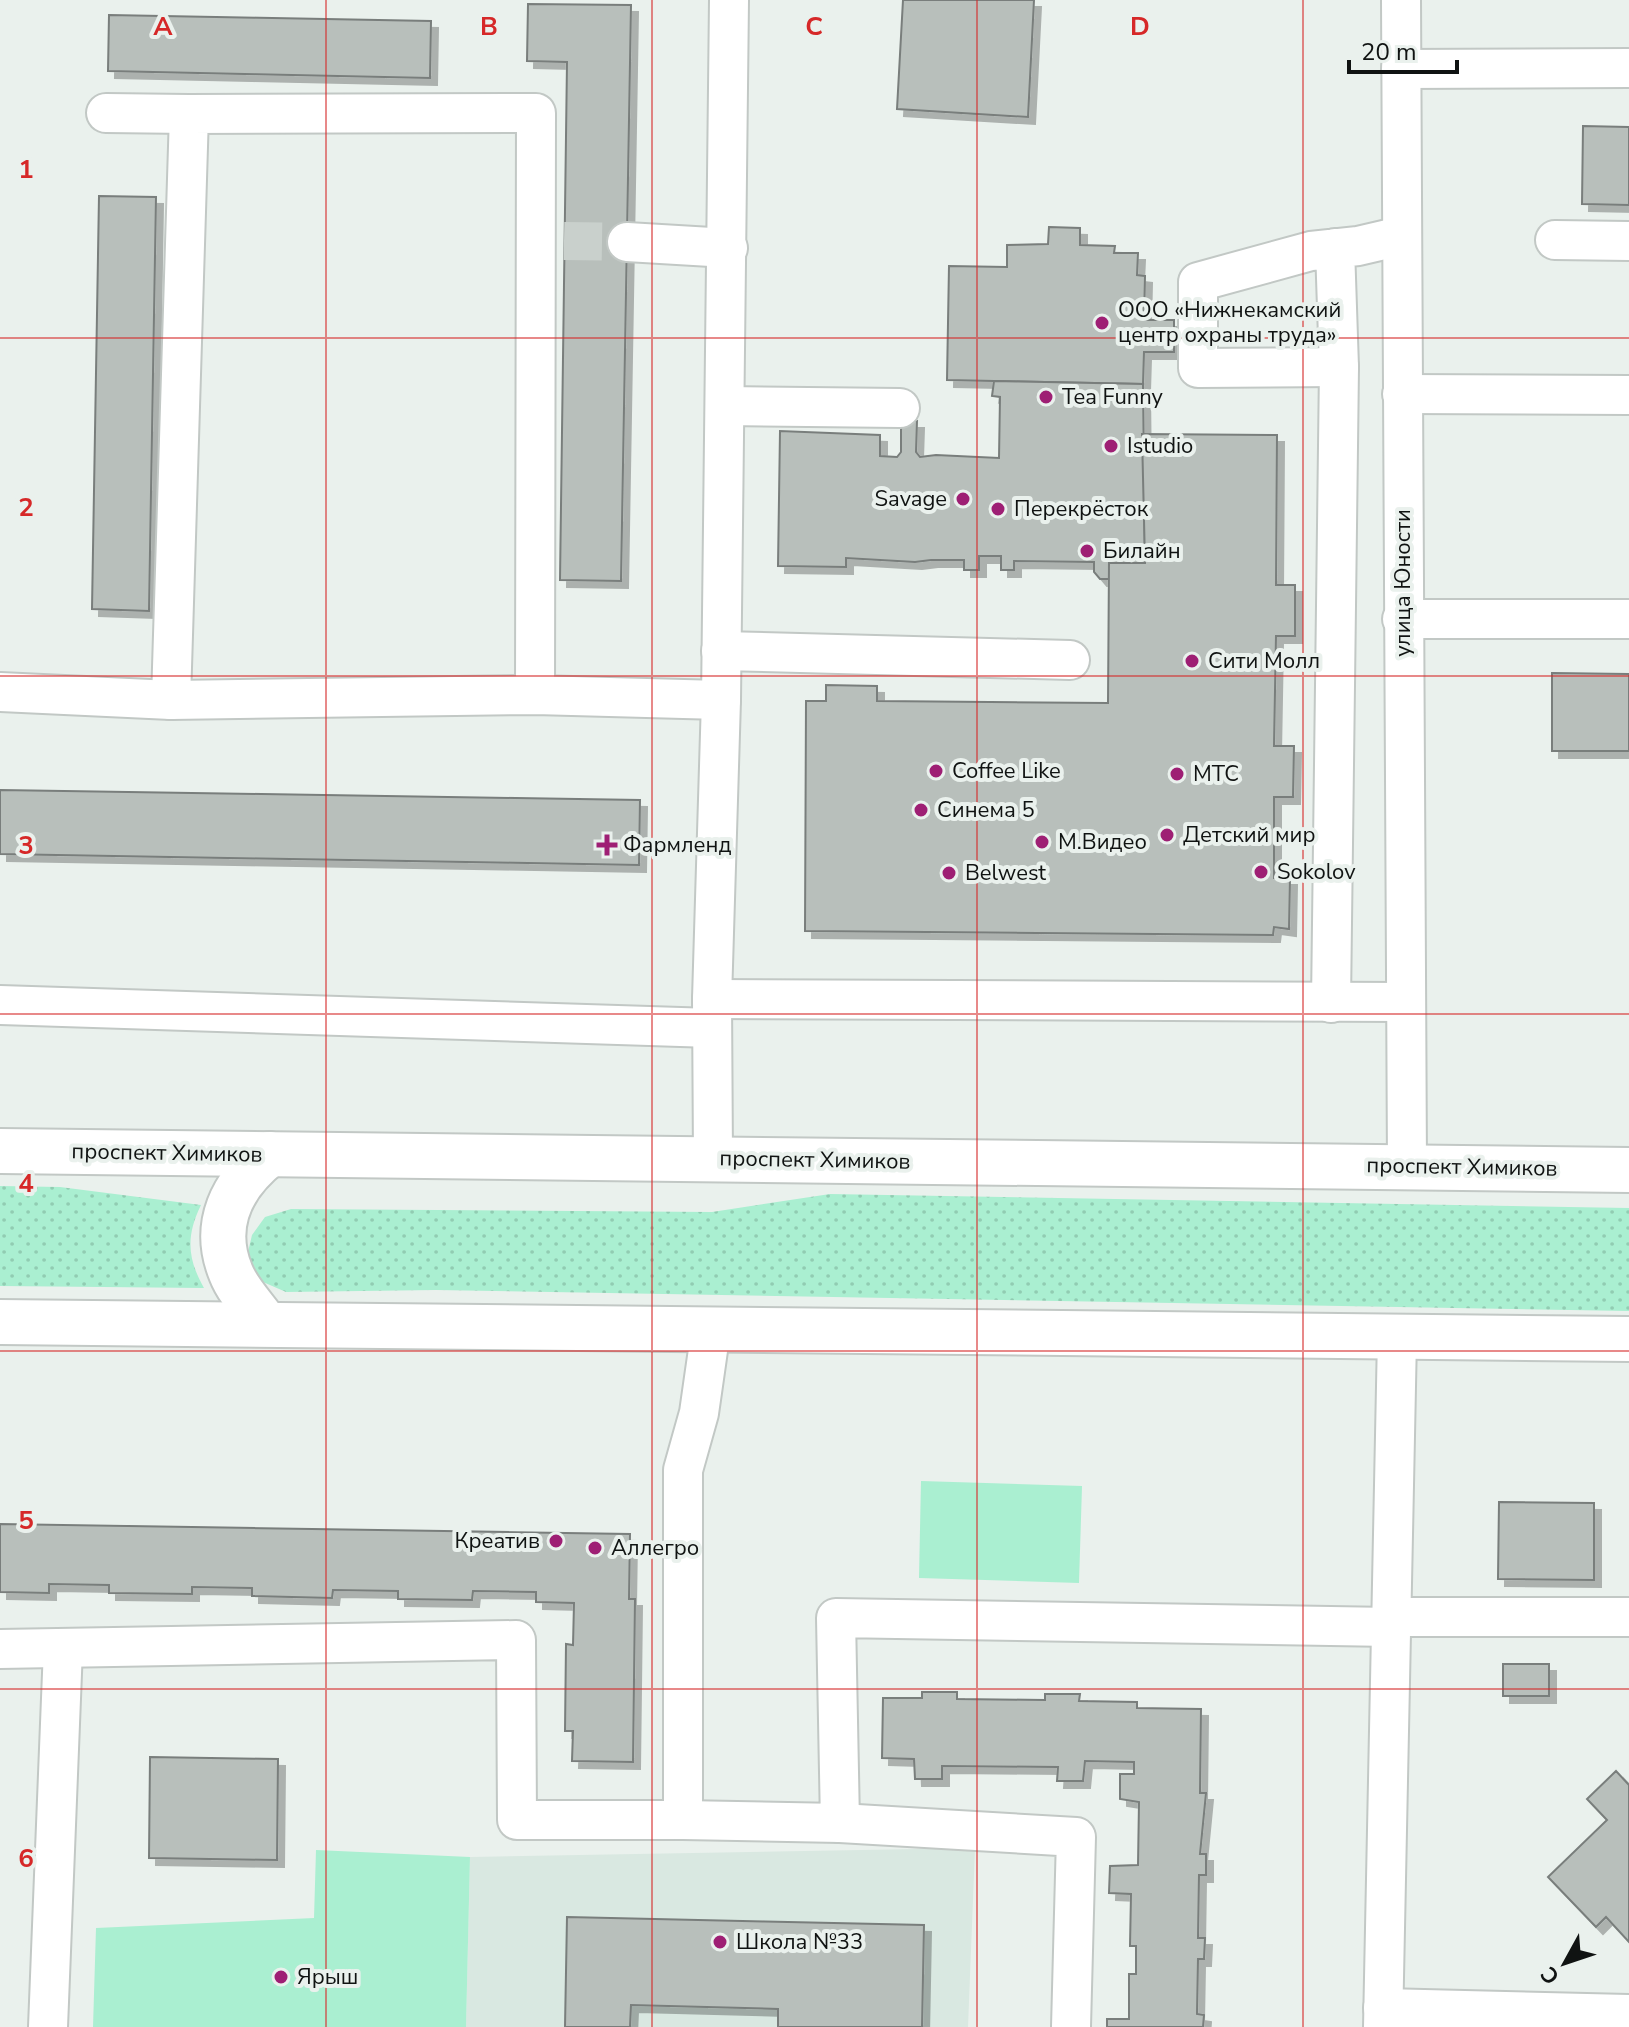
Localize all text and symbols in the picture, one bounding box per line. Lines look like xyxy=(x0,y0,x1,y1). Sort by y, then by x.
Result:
text: A xyxy=(153,9,173,44)
text: B xyxy=(480,9,498,44)
text: C xyxy=(805,9,823,44)
text: D xyxy=(1130,9,1150,44)
scale bar xyxy=(1349,24,1457,74)
text: 20 m xyxy=(1361,36,1417,68)
text: 1 xyxy=(18,152,34,187)
place label: ООО «Нижнекамский центр охраны труда» xyxy=(1118,295,1341,350)
marker: ООО «Нижнекамский центр охраны труда» xyxy=(1093,314,1111,332)
place label: Tea Funny xyxy=(1062,382,1164,412)
marker: Tea Funny xyxy=(1037,388,1055,406)
place label: Istudio xyxy=(1127,431,1193,461)
marker: Istudio xyxy=(1102,437,1120,455)
place label: Savage xyxy=(875,484,947,514)
text: 2 xyxy=(18,490,34,525)
marker: Savage xyxy=(954,490,972,508)
place label: Перекрёсток xyxy=(1014,494,1149,524)
marker: Перекрёсток xyxy=(989,500,1007,518)
street label: улица Юности xyxy=(1388,509,1418,657)
place label: Билайн xyxy=(1103,536,1181,566)
marker: Билайн xyxy=(1078,542,1096,560)
place label: Сити Молл xyxy=(1208,646,1320,676)
marker: Сити Молл xyxy=(1183,652,1201,670)
place label: Coffee Like xyxy=(952,756,1061,786)
place label: МТС xyxy=(1193,759,1239,789)
marker: Coffee Like xyxy=(927,762,945,780)
marker: МТС xyxy=(1168,765,1186,783)
place label: Синема 5 xyxy=(937,795,1035,825)
marker: Синема 5 xyxy=(912,801,930,819)
place label: Детский мир xyxy=(1183,820,1316,850)
marker: Детский мир xyxy=(1158,826,1176,844)
place label: М.Видео xyxy=(1058,827,1147,857)
text: 3 xyxy=(18,828,34,863)
place label: Фармленд xyxy=(623,830,731,860)
marker: М.Видео xyxy=(1033,833,1051,851)
marker: Фармленд xyxy=(598,836,616,854)
place label: Sokolov xyxy=(1277,857,1356,887)
place label: Belwest xyxy=(965,858,1046,888)
marker: Sokolov xyxy=(1252,863,1270,881)
marker: Belwest xyxy=(940,864,958,882)
street label: проспект Химиков xyxy=(71,1136,263,1170)
street label: проспект Химиков xyxy=(719,1143,911,1177)
street label: проспект Химиков xyxy=(1366,1150,1558,1184)
text: 4 xyxy=(18,1166,34,1201)
text: 5 xyxy=(18,1503,34,1538)
place label: Креатив xyxy=(454,1526,540,1556)
marker: Креатив xyxy=(547,1532,565,1550)
place label: Аллегро xyxy=(611,1533,699,1563)
marker: Аллегро xyxy=(586,1539,604,1557)
text: 6 xyxy=(18,1841,34,1876)
north arrow xyxy=(1525,1923,1605,2003)
place label: Школа №33 xyxy=(736,1927,863,1957)
marker: Школа №33 xyxy=(711,1933,729,1951)
text: С xyxy=(1534,1960,1567,1991)
place label: Ярыш xyxy=(297,1962,358,1992)
marker: Ярыш xyxy=(272,1968,290,1986)

